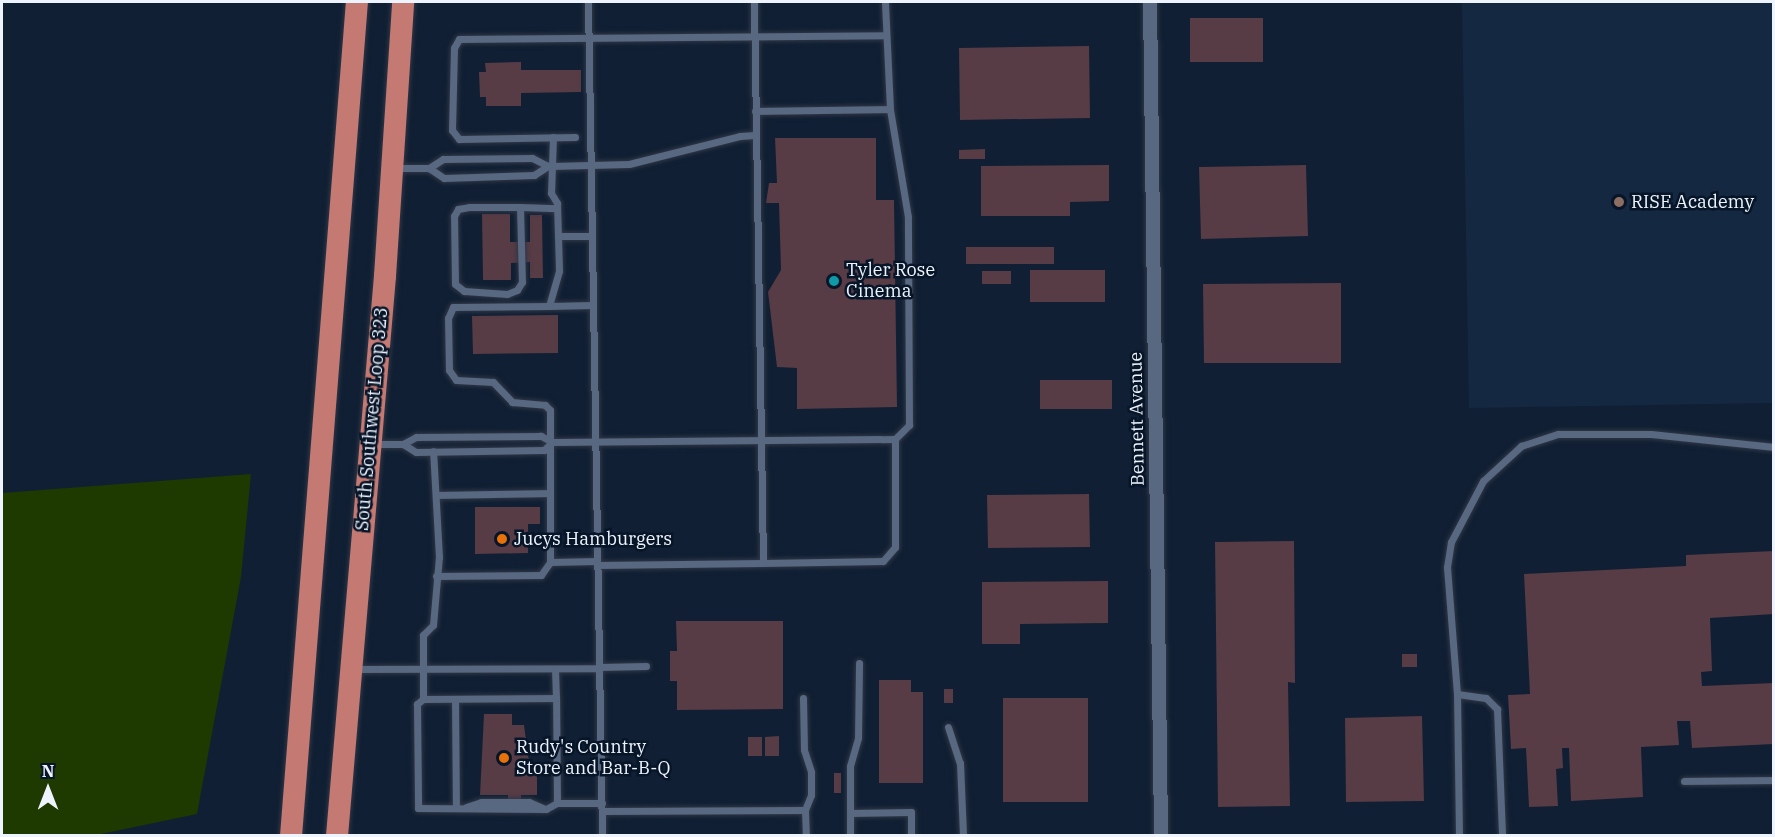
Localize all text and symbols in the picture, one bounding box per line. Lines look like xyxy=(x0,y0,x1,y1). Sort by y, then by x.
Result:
place label: RISE Academy xyxy=(1631,191,1754,213)
marker: RISE Academy xyxy=(1612,195,1626,209)
place label: Tyler Rose Cinema xyxy=(846,260,935,302)
marker: Tyler Rose Cinema xyxy=(827,274,841,288)
street label: South Southwest Loop 323 xyxy=(351,306,393,532)
street label: Bennett Avenue xyxy=(1125,352,1149,486)
place label: Jucys Hamburgers xyxy=(514,528,672,550)
marker: Jucys Hamburgers xyxy=(495,532,509,546)
place label: Rudy's Country Store and Bar-B-Q xyxy=(516,737,670,780)
marker: Rudy's Country Store and Bar-B-Q xyxy=(497,751,511,765)
north arrow xyxy=(18,759,78,819)
text: N xyxy=(42,761,54,781)

